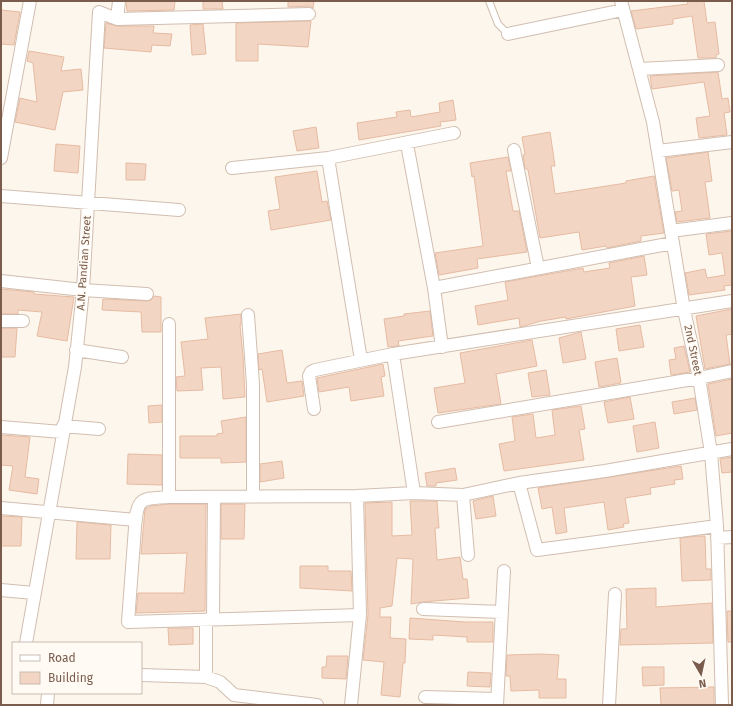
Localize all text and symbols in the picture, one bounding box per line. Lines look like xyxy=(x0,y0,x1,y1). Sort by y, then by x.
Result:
street label: A.N. Pandian Street xyxy=(74,215,94,311)
street label: 2nd Street xyxy=(681,324,705,376)
legend xyxy=(12,642,142,694)
text: Road xyxy=(48,651,76,665)
north arrow xyxy=(681,654,721,694)
text: Building xyxy=(48,671,94,685)
text: N xyxy=(698,676,707,690)

